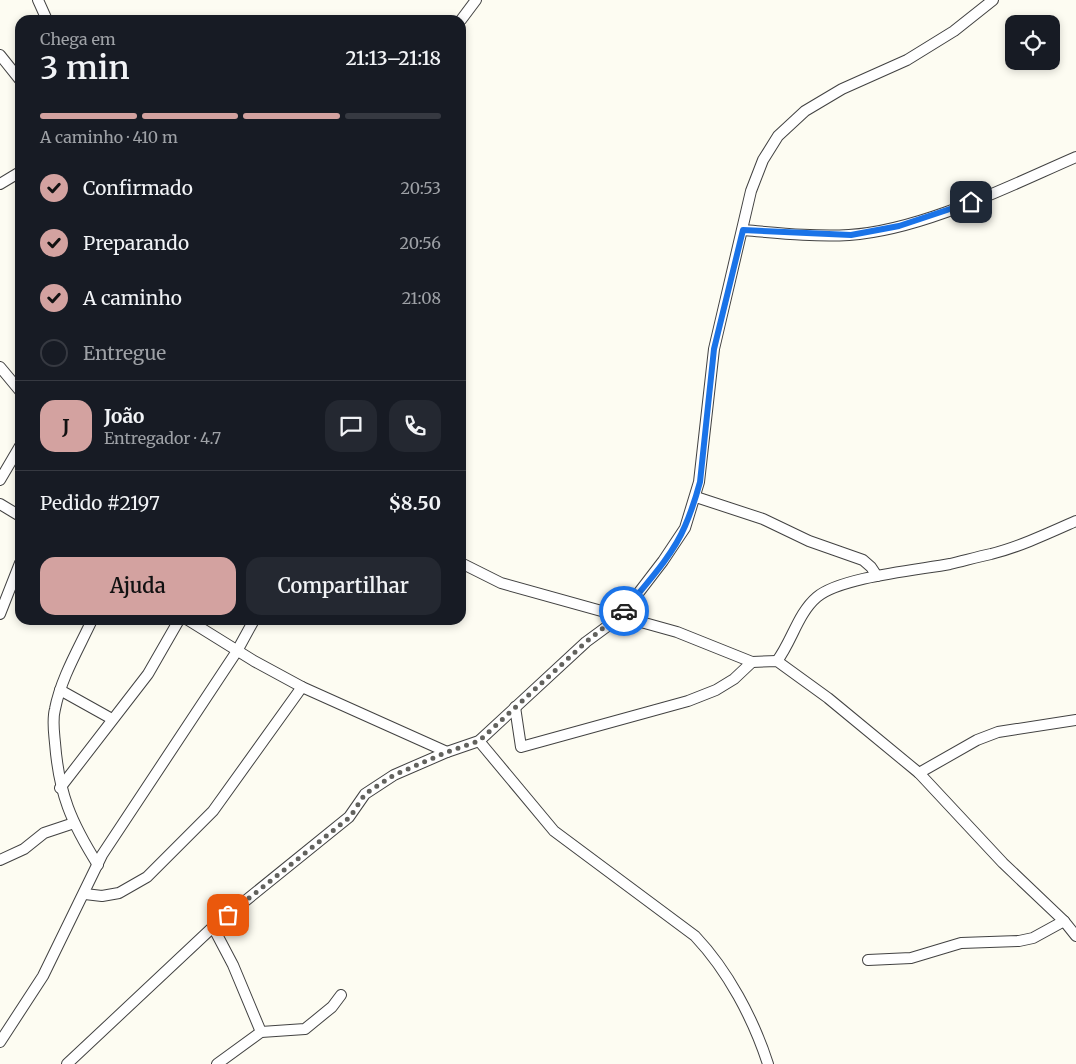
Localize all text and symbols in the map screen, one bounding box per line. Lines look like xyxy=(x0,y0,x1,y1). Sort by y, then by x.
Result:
map controls xyxy=(1005,15,1060,70)
button: locate xyxy=(1005,15,1060,70)
text: Chega em xyxy=(40,29,116,49)
text: 21:13–21:18 xyxy=(345,46,441,70)
text: 3 min xyxy=(40,48,130,88)
text: A caminho · 410 m xyxy=(40,127,178,147)
icon: check xyxy=(40,174,68,202)
text: Confirmado xyxy=(83,176,193,200)
text: 20:53 xyxy=(401,178,441,198)
pin xyxy=(950,181,992,223)
icon: home xyxy=(957,188,985,216)
icon: check xyxy=(40,229,68,257)
text: Preparando xyxy=(83,231,189,255)
text: 20:56 xyxy=(400,233,441,253)
icon: check xyxy=(40,284,68,312)
text: A caminho xyxy=(83,286,182,310)
text: 21:08 xyxy=(402,288,441,308)
text: Entregue xyxy=(83,341,166,365)
button: chat xyxy=(325,400,377,452)
button: phone xyxy=(389,400,441,452)
text: João xyxy=(104,404,144,428)
text: J xyxy=(62,414,70,438)
text: Entregador · 4.7 xyxy=(104,428,221,448)
text: Pedido #2197 xyxy=(40,491,160,515)
text: $8.50 xyxy=(388,491,441,515)
button: Ajuda xyxy=(40,557,236,615)
button: Compartilhar xyxy=(246,557,441,615)
courier xyxy=(599,586,649,636)
icon: car xyxy=(610,597,638,625)
pin xyxy=(207,894,249,936)
icon: bag xyxy=(214,901,242,929)

